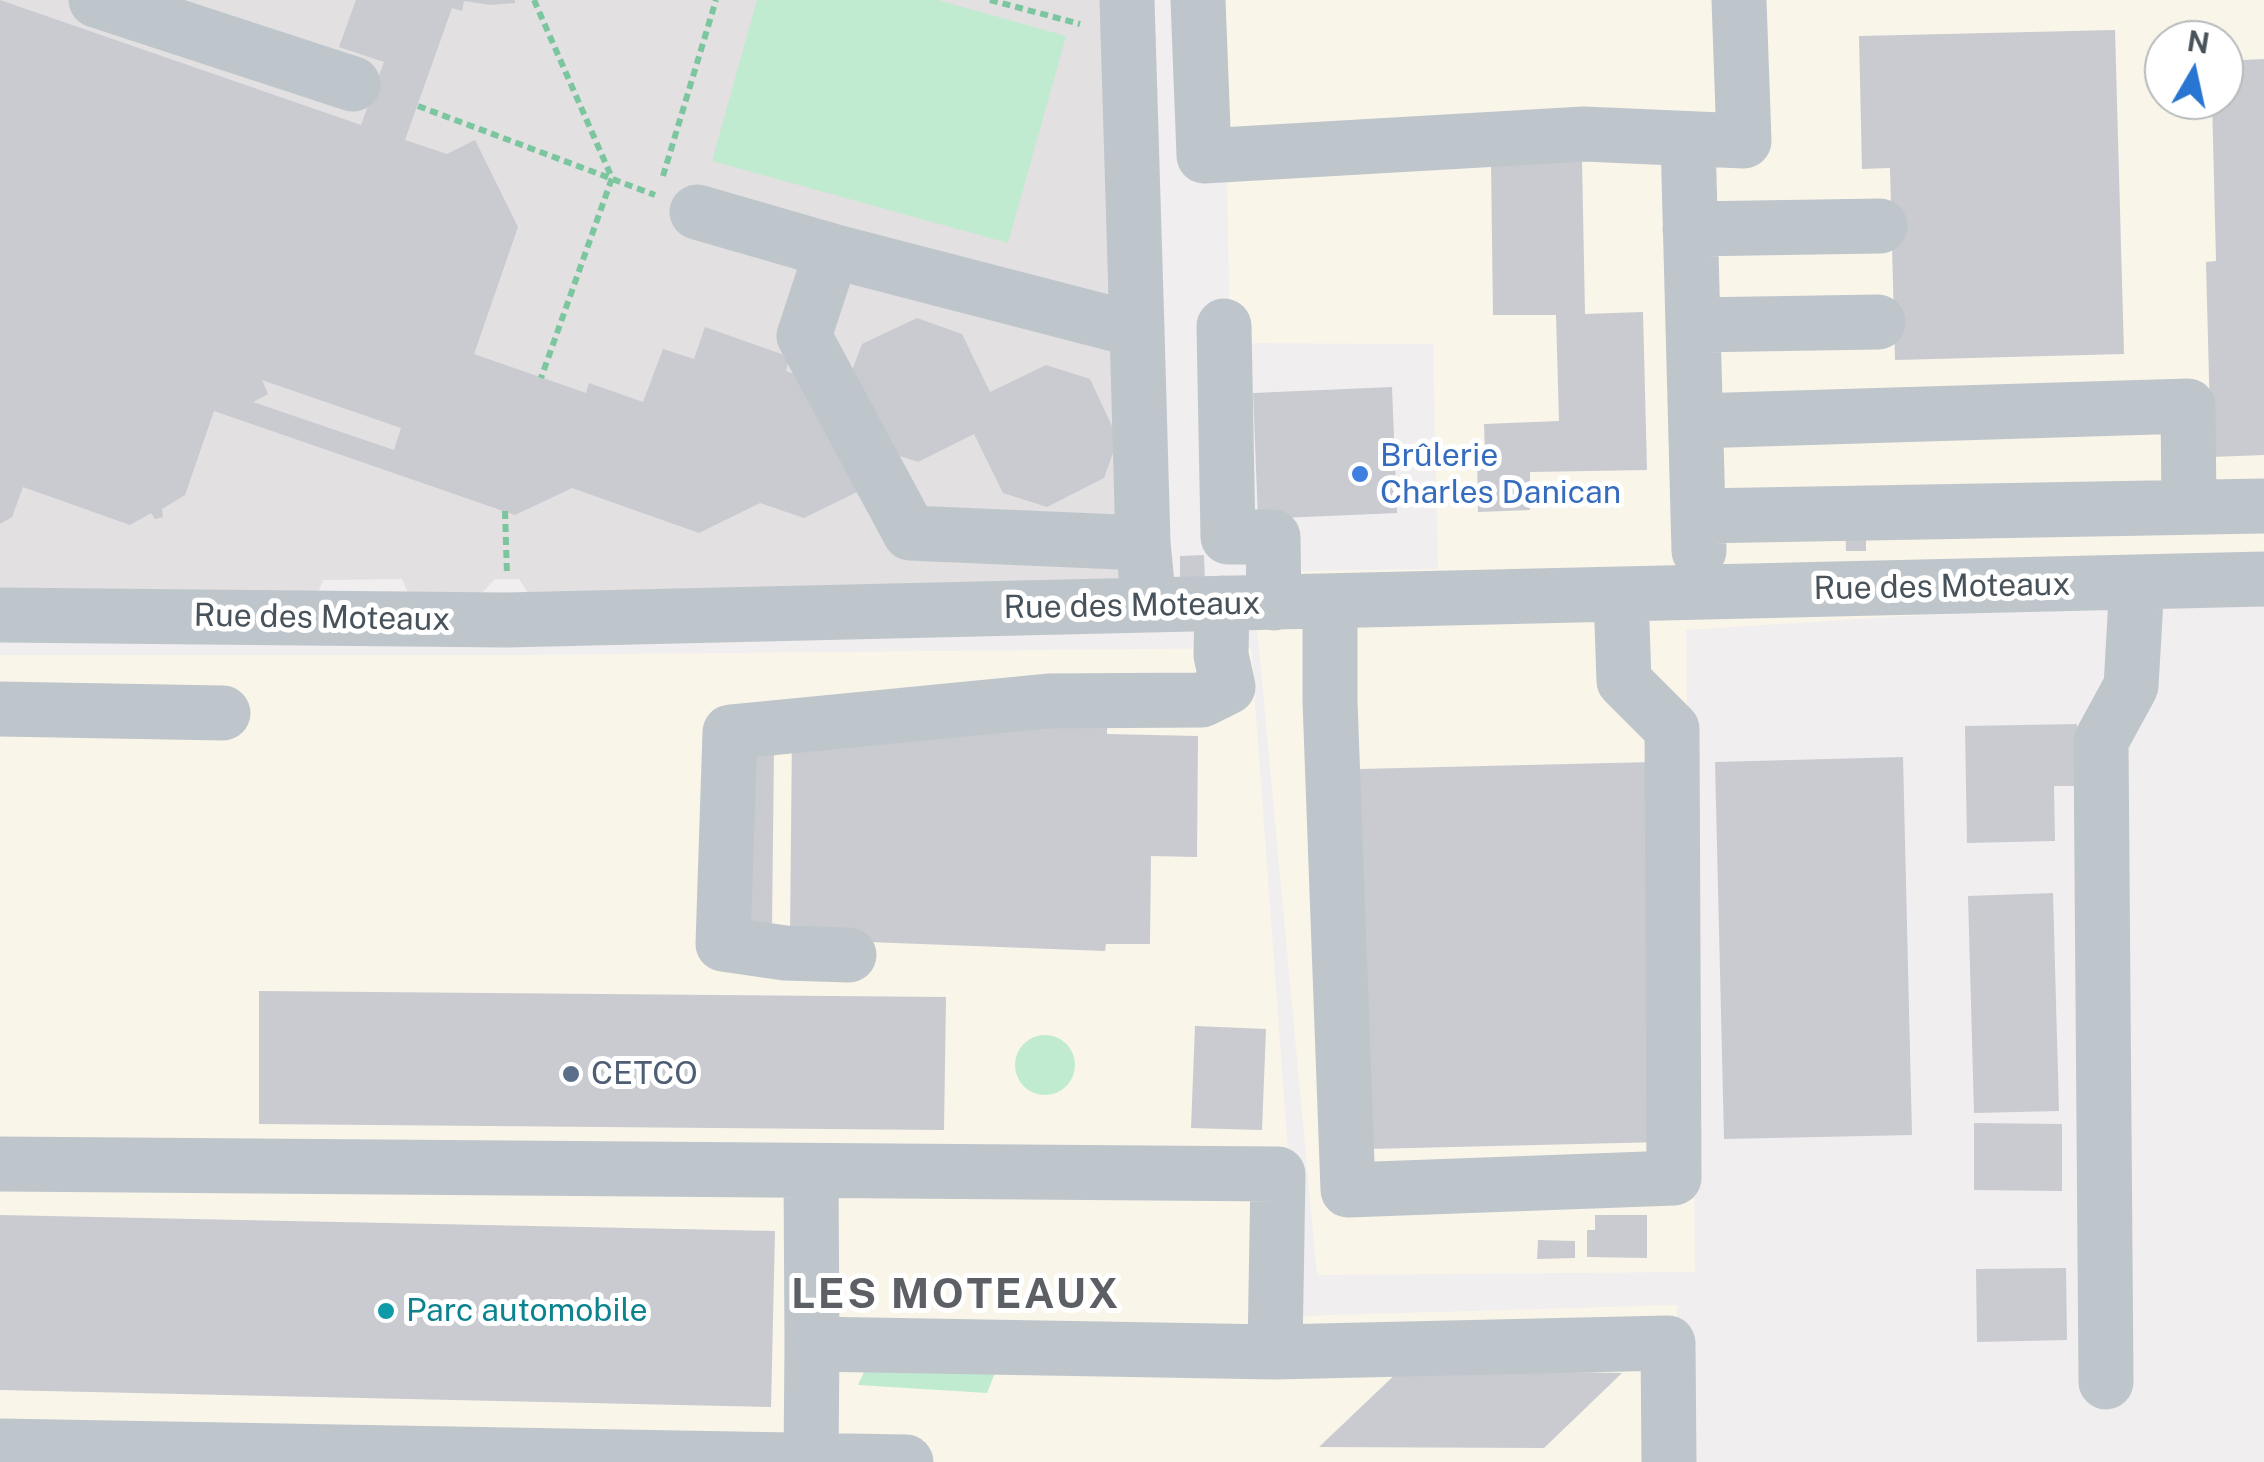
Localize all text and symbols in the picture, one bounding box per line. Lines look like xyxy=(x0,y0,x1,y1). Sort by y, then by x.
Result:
north arrow xyxy=(2144,20,2244,120)
text: N xyxy=(2185,24,2212,60)
place label: Brûlerie Charles Danican xyxy=(1380,437,1621,512)
marker: Brûlerie Charles Danican xyxy=(1349,463,1371,485)
street label: Rue des Moteaux xyxy=(1813,566,2071,608)
street label: Rue des Moteaux xyxy=(1003,585,1261,627)
street label: Rue des Moteaux xyxy=(193,597,451,639)
place label: CETCO xyxy=(591,1055,698,1093)
marker: CETCO xyxy=(560,1063,582,1085)
district label: LES MOTEAUX xyxy=(791,1270,1121,1320)
place label: Parc automobile xyxy=(406,1292,648,1330)
marker: Parc automobile xyxy=(375,1300,397,1322)

